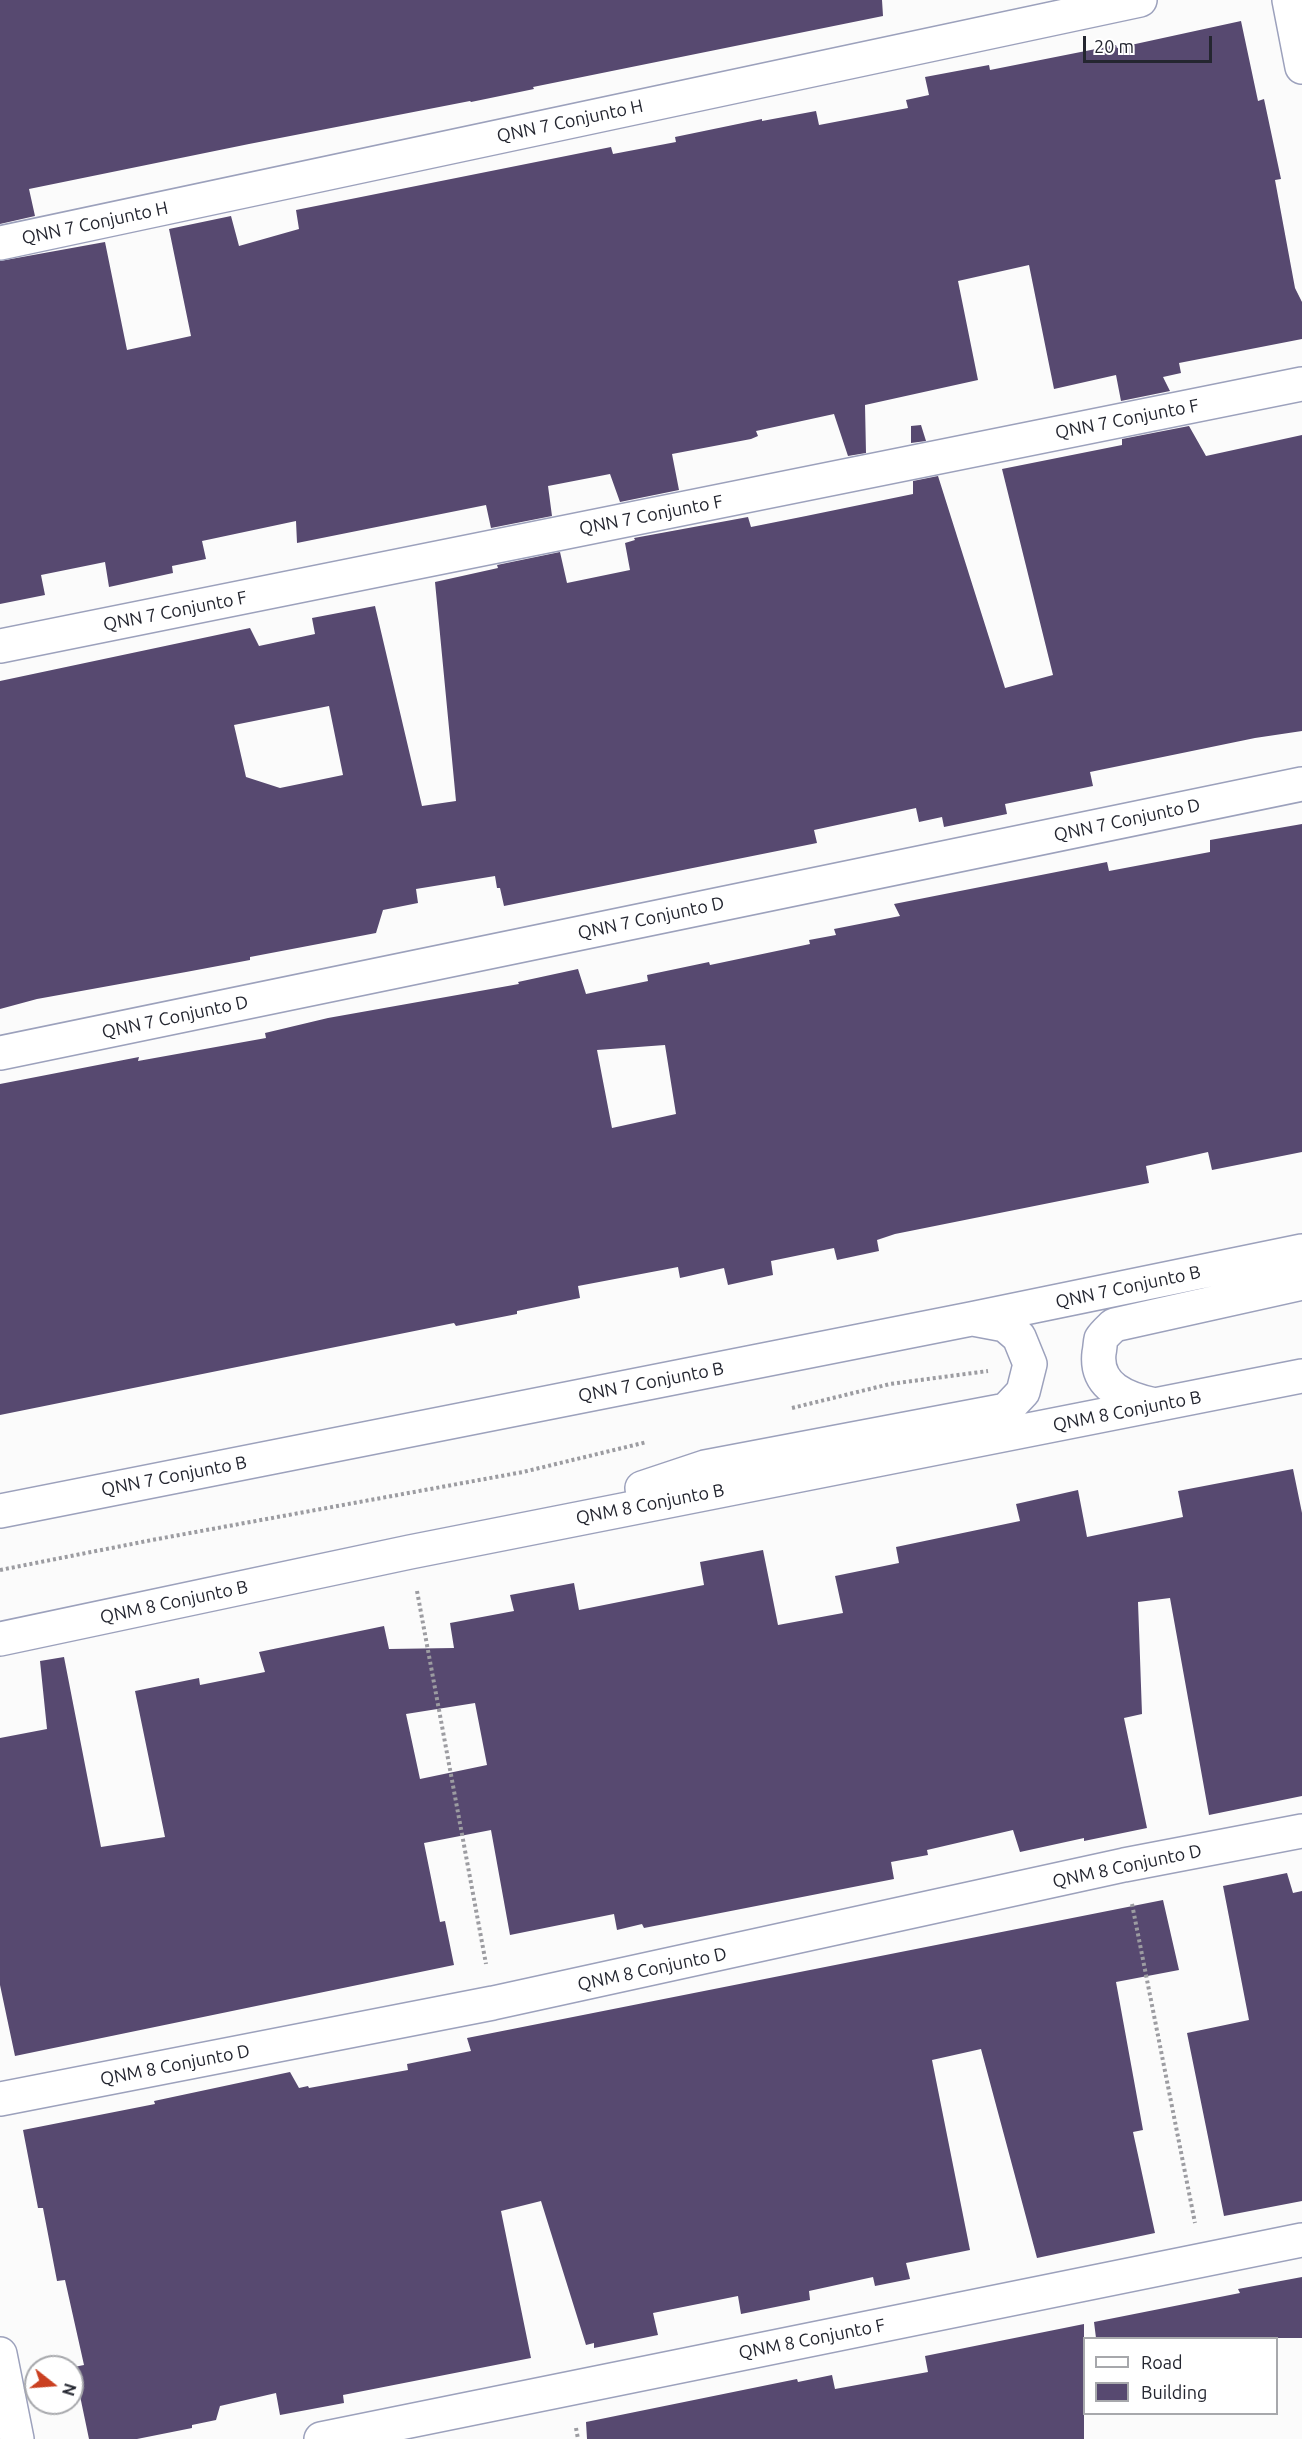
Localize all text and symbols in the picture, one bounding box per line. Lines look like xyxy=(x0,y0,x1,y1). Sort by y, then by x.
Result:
scale bar xyxy=(1086,24,1215,62)
text: 20 m xyxy=(1094,36,1134,56)
street label: QNN 7 Conjunto H xyxy=(495,95,645,147)
street label: QNN 7 Conjunto H xyxy=(20,197,170,249)
street label: QNN 7 Conjunto F xyxy=(1053,394,1201,444)
street label: QNN 7 Conjunto F xyxy=(577,490,725,540)
street label: QNN 7 Conjunto F xyxy=(101,586,249,636)
street label: QNN 7 Conjunto D xyxy=(1052,794,1202,846)
street label: QNN 7 Conjunto D xyxy=(576,892,726,944)
street label: QNN 7 Conjunto D xyxy=(100,991,250,1043)
street label: QNN 7 Conjunto B xyxy=(1053,1261,1203,1313)
street label: QNN 7 Conjunto B xyxy=(576,1357,726,1407)
street label: QNM 8 Conjunto B xyxy=(1051,1386,1203,1436)
street label: QNN 7 Conjunto B xyxy=(99,1451,249,1501)
street label: QNM 8 Conjunto B xyxy=(574,1479,726,1529)
street label: QNM 8 Conjunto B xyxy=(98,1576,250,1628)
street label: QNM 8 Conjunto D xyxy=(1050,1840,1204,1892)
street label: QNM 8 Conjunto D xyxy=(575,1943,729,1995)
street label: QNM 8 Conjunto D xyxy=(98,2040,252,2090)
street label: QNM 8 Conjunto F xyxy=(737,2314,887,2364)
legend xyxy=(1083,2337,1278,2415)
text: Road xyxy=(1141,2352,1183,2372)
north arrow xyxy=(24,2355,84,2415)
text: N xyxy=(59,2381,80,2398)
text: Building xyxy=(1141,2382,1207,2402)

